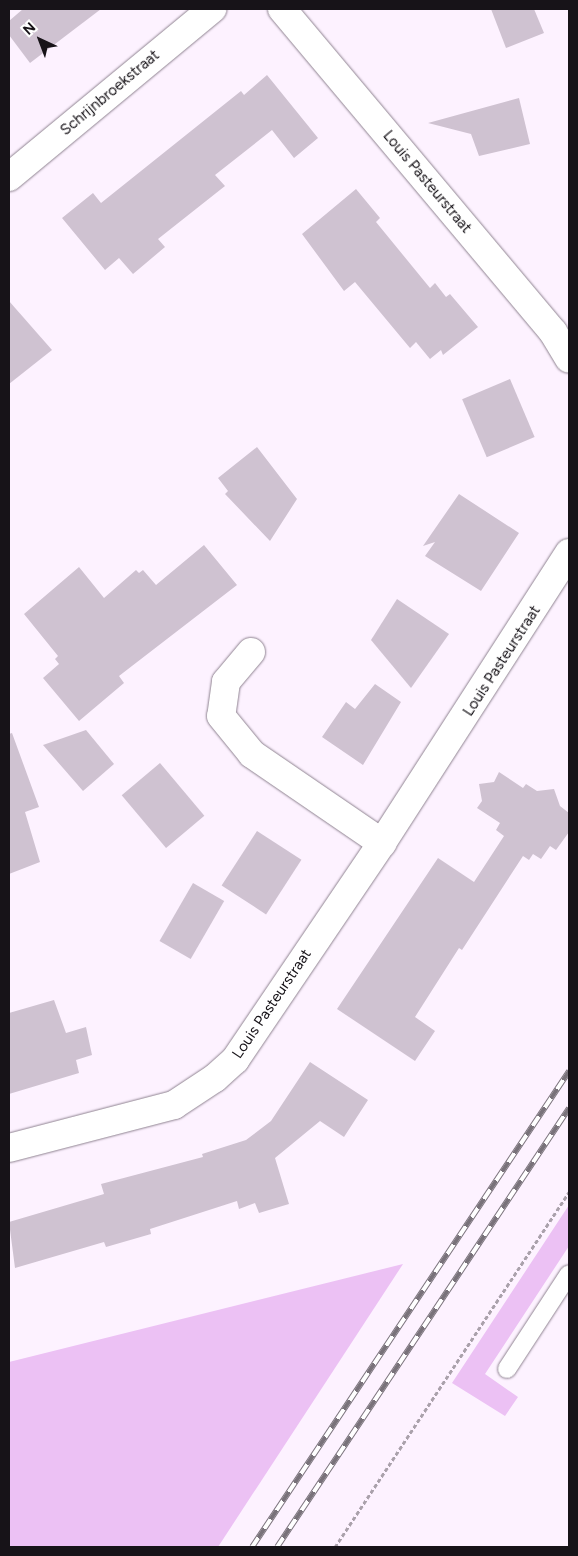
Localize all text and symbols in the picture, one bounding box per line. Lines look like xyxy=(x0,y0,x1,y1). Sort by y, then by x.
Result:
north arrow xyxy=(15,15,65,65)
text: N xyxy=(20,19,39,39)
street label: Schrijnbroekstraat xyxy=(57,46,163,140)
street label: Louis Pasteurstraat xyxy=(379,127,475,237)
street label: Louis Pasteurstraat xyxy=(460,602,544,720)
street label: Louis Pasteurstraat xyxy=(229,946,315,1062)

